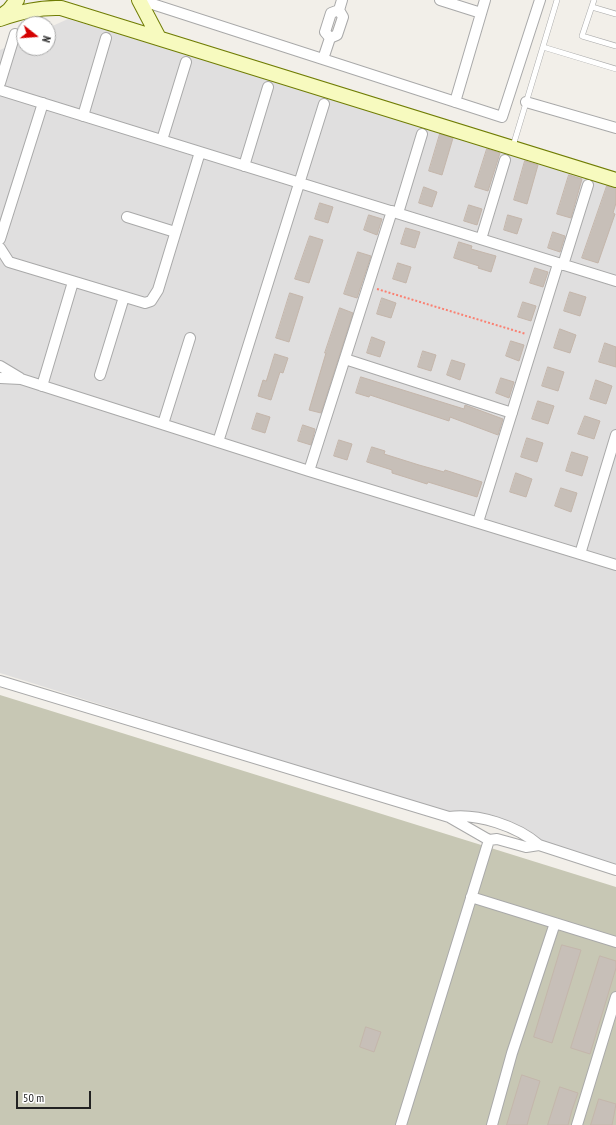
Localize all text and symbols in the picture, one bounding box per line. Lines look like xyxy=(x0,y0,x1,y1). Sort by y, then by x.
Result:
north arrow xyxy=(16,16,56,56)
text: N xyxy=(39,34,54,44)
scale bar xyxy=(18,1083,93,1109)
text: 50 m xyxy=(23,1090,44,1105)

